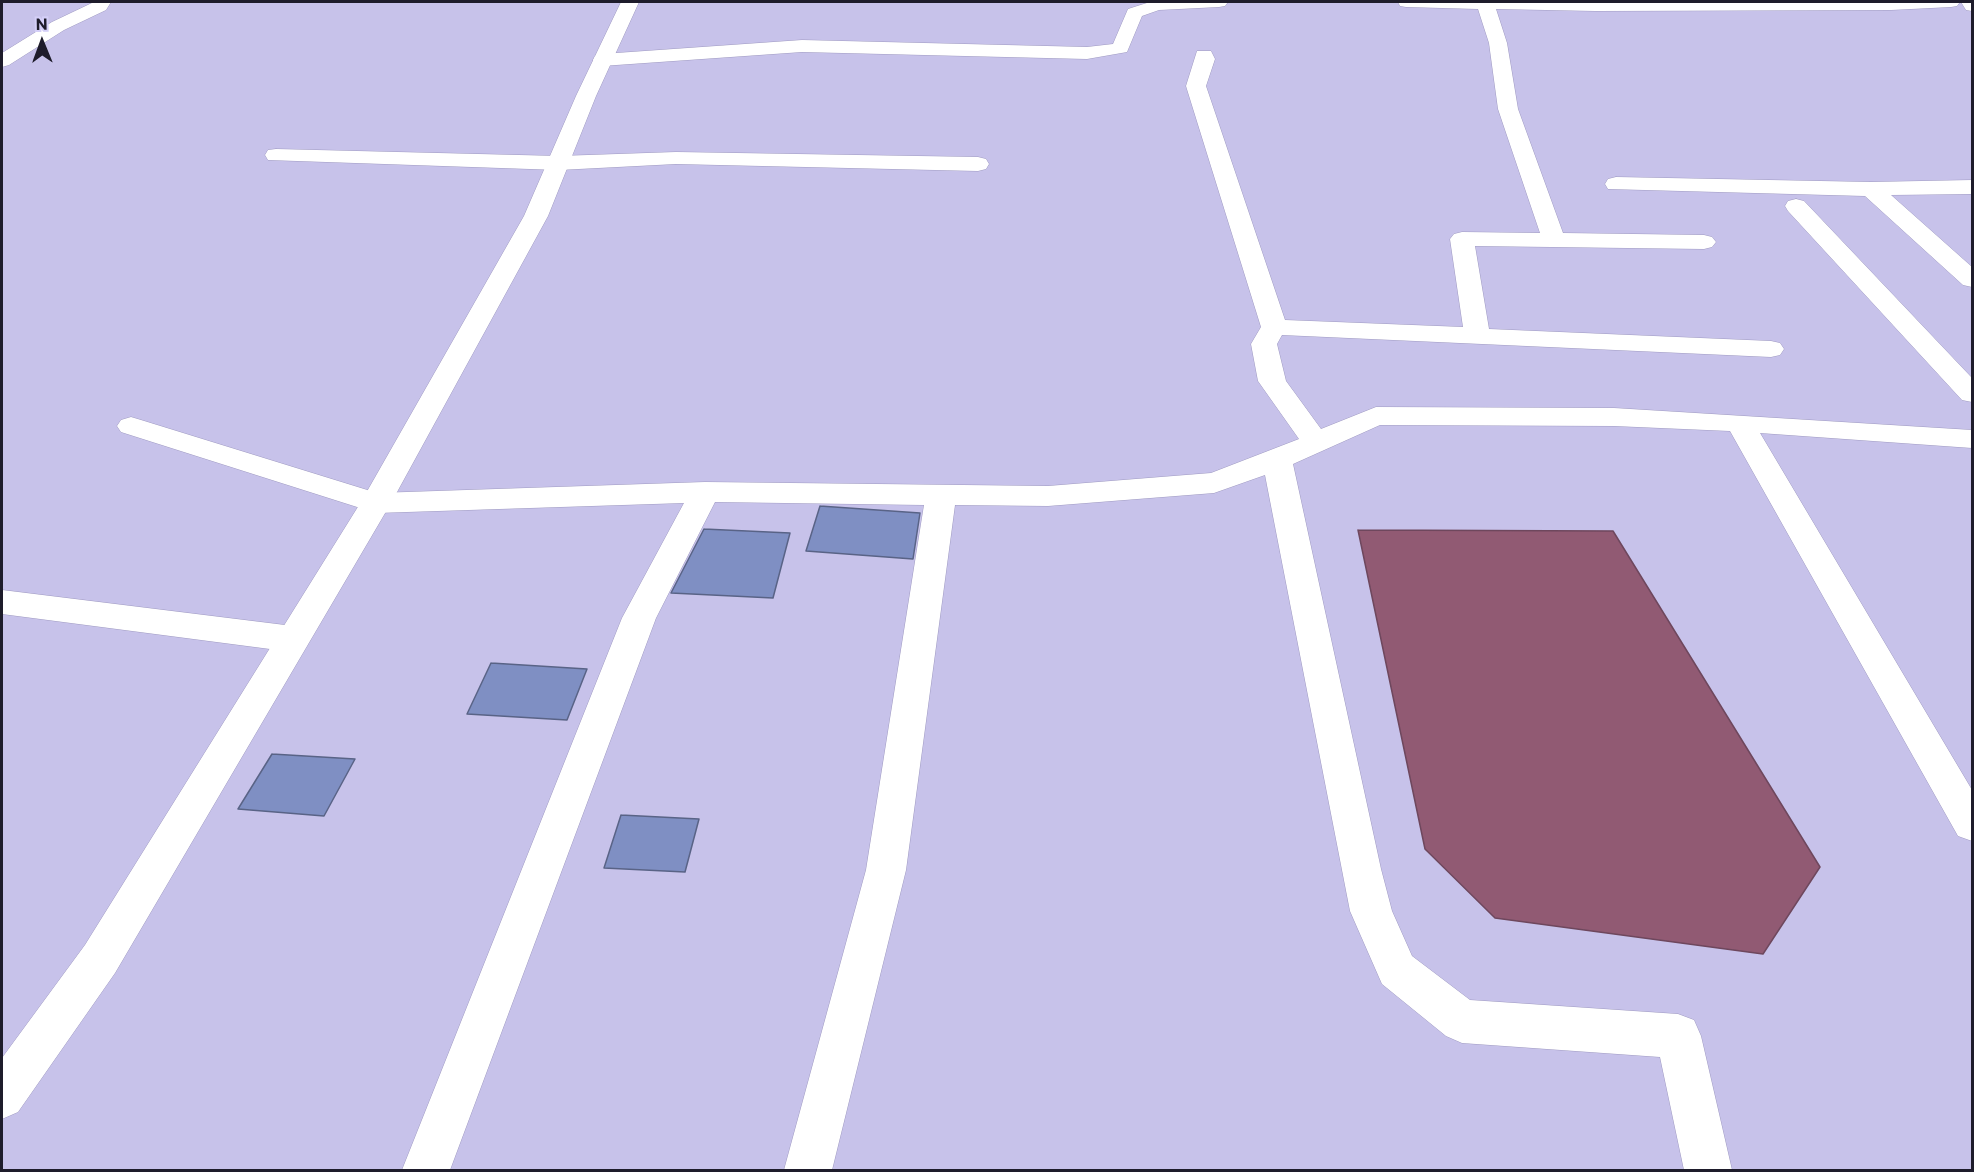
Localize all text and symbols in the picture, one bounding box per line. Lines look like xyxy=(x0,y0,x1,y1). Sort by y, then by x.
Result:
north arrow xyxy=(12,12,72,72)
text: N xyxy=(36,14,48,33)

